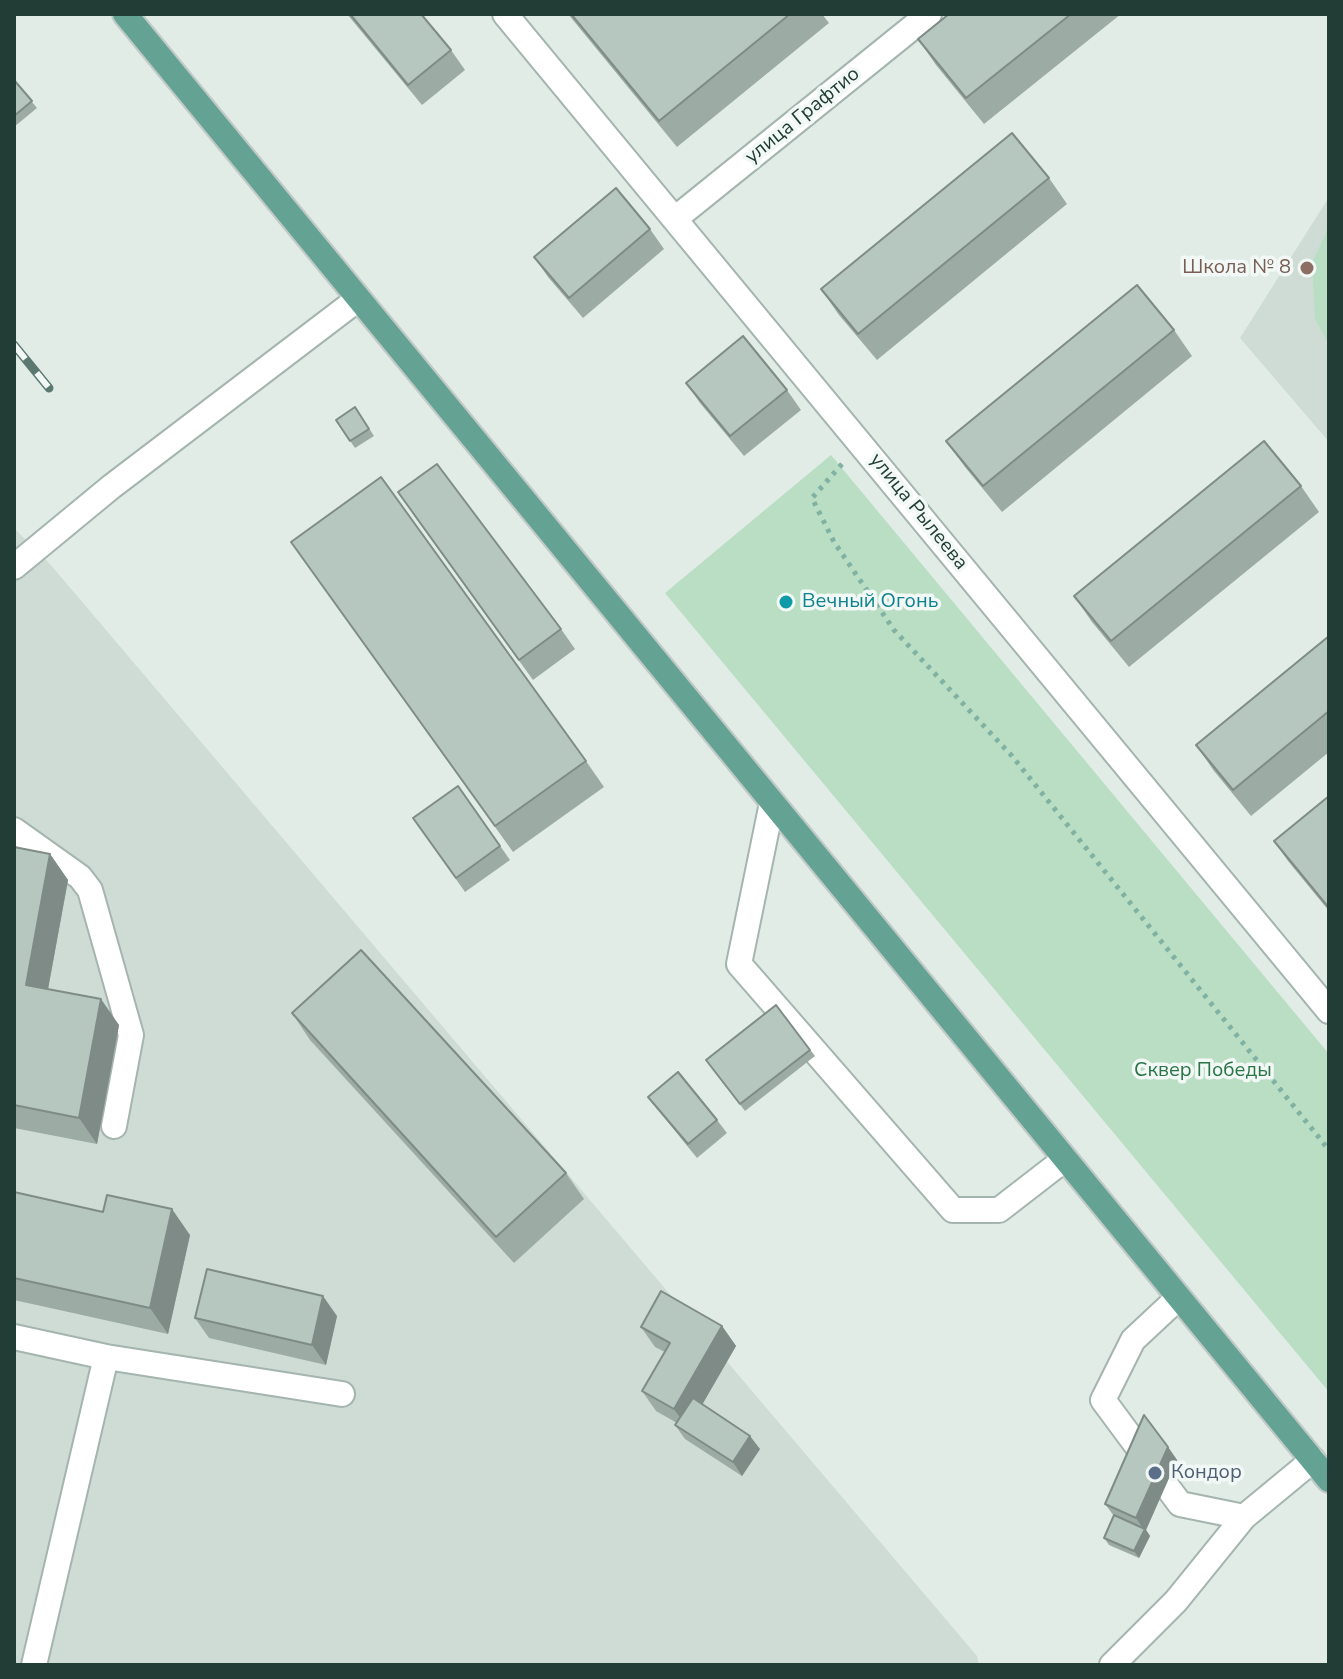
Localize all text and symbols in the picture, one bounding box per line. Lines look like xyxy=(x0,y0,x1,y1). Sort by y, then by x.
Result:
street label: улица Графтио xyxy=(741,62,865,170)
place label: Школа № 8 xyxy=(1182,256,1291,280)
marker: Школа № 8 xyxy=(1298,259,1316,277)
street label: улица Рылеева xyxy=(864,449,972,575)
place label: Вечный Огонь xyxy=(802,590,938,614)
marker: Вечный Огонь xyxy=(777,593,795,611)
park label: Сквер Победы xyxy=(1134,1059,1272,1083)
place label: Кондор xyxy=(1171,1461,1242,1485)
marker: Кондор xyxy=(1146,1464,1164,1482)

